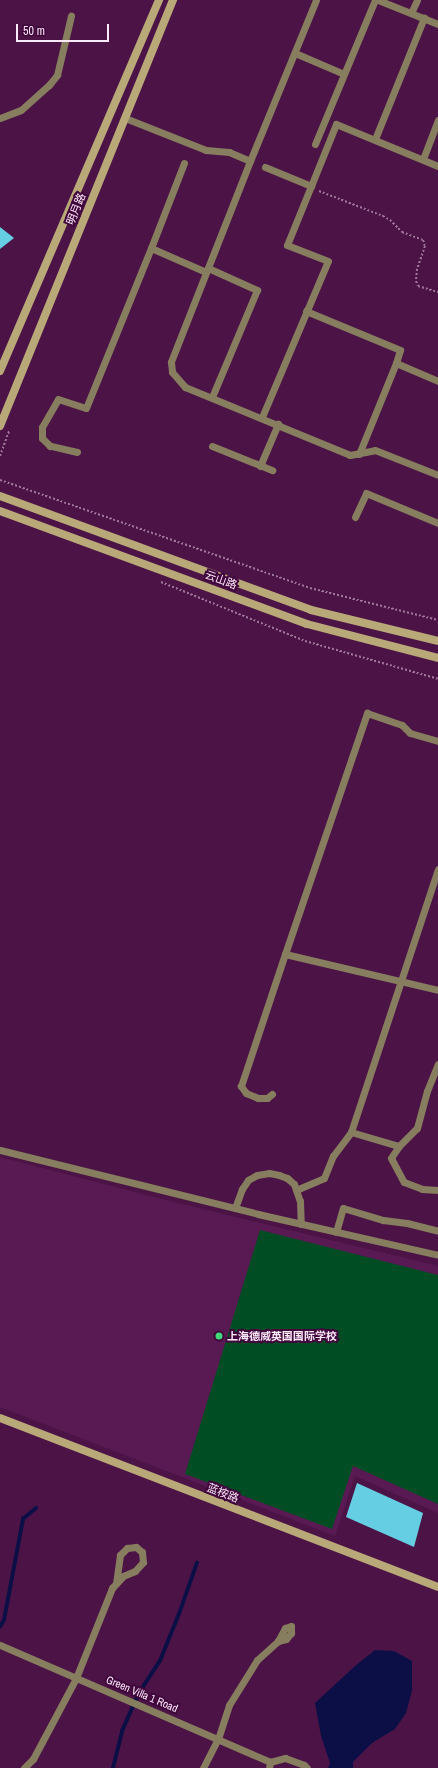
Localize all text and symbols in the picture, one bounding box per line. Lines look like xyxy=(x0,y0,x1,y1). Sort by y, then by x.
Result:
scale bar xyxy=(18,16,111,42)
text: 50 m xyxy=(23,23,45,39)
street label: 明月路 xyxy=(64,191,88,227)
street label: 云山路 xyxy=(203,568,239,592)
place label: 上海德威英国国际学校 xyxy=(227,1329,337,1343)
marker: 上海德威英国国际学校 xyxy=(214,1331,224,1341)
street label: 蓝桉路 xyxy=(205,1481,241,1505)
street label: Green Villa 1 Road xyxy=(104,1673,180,1715)

